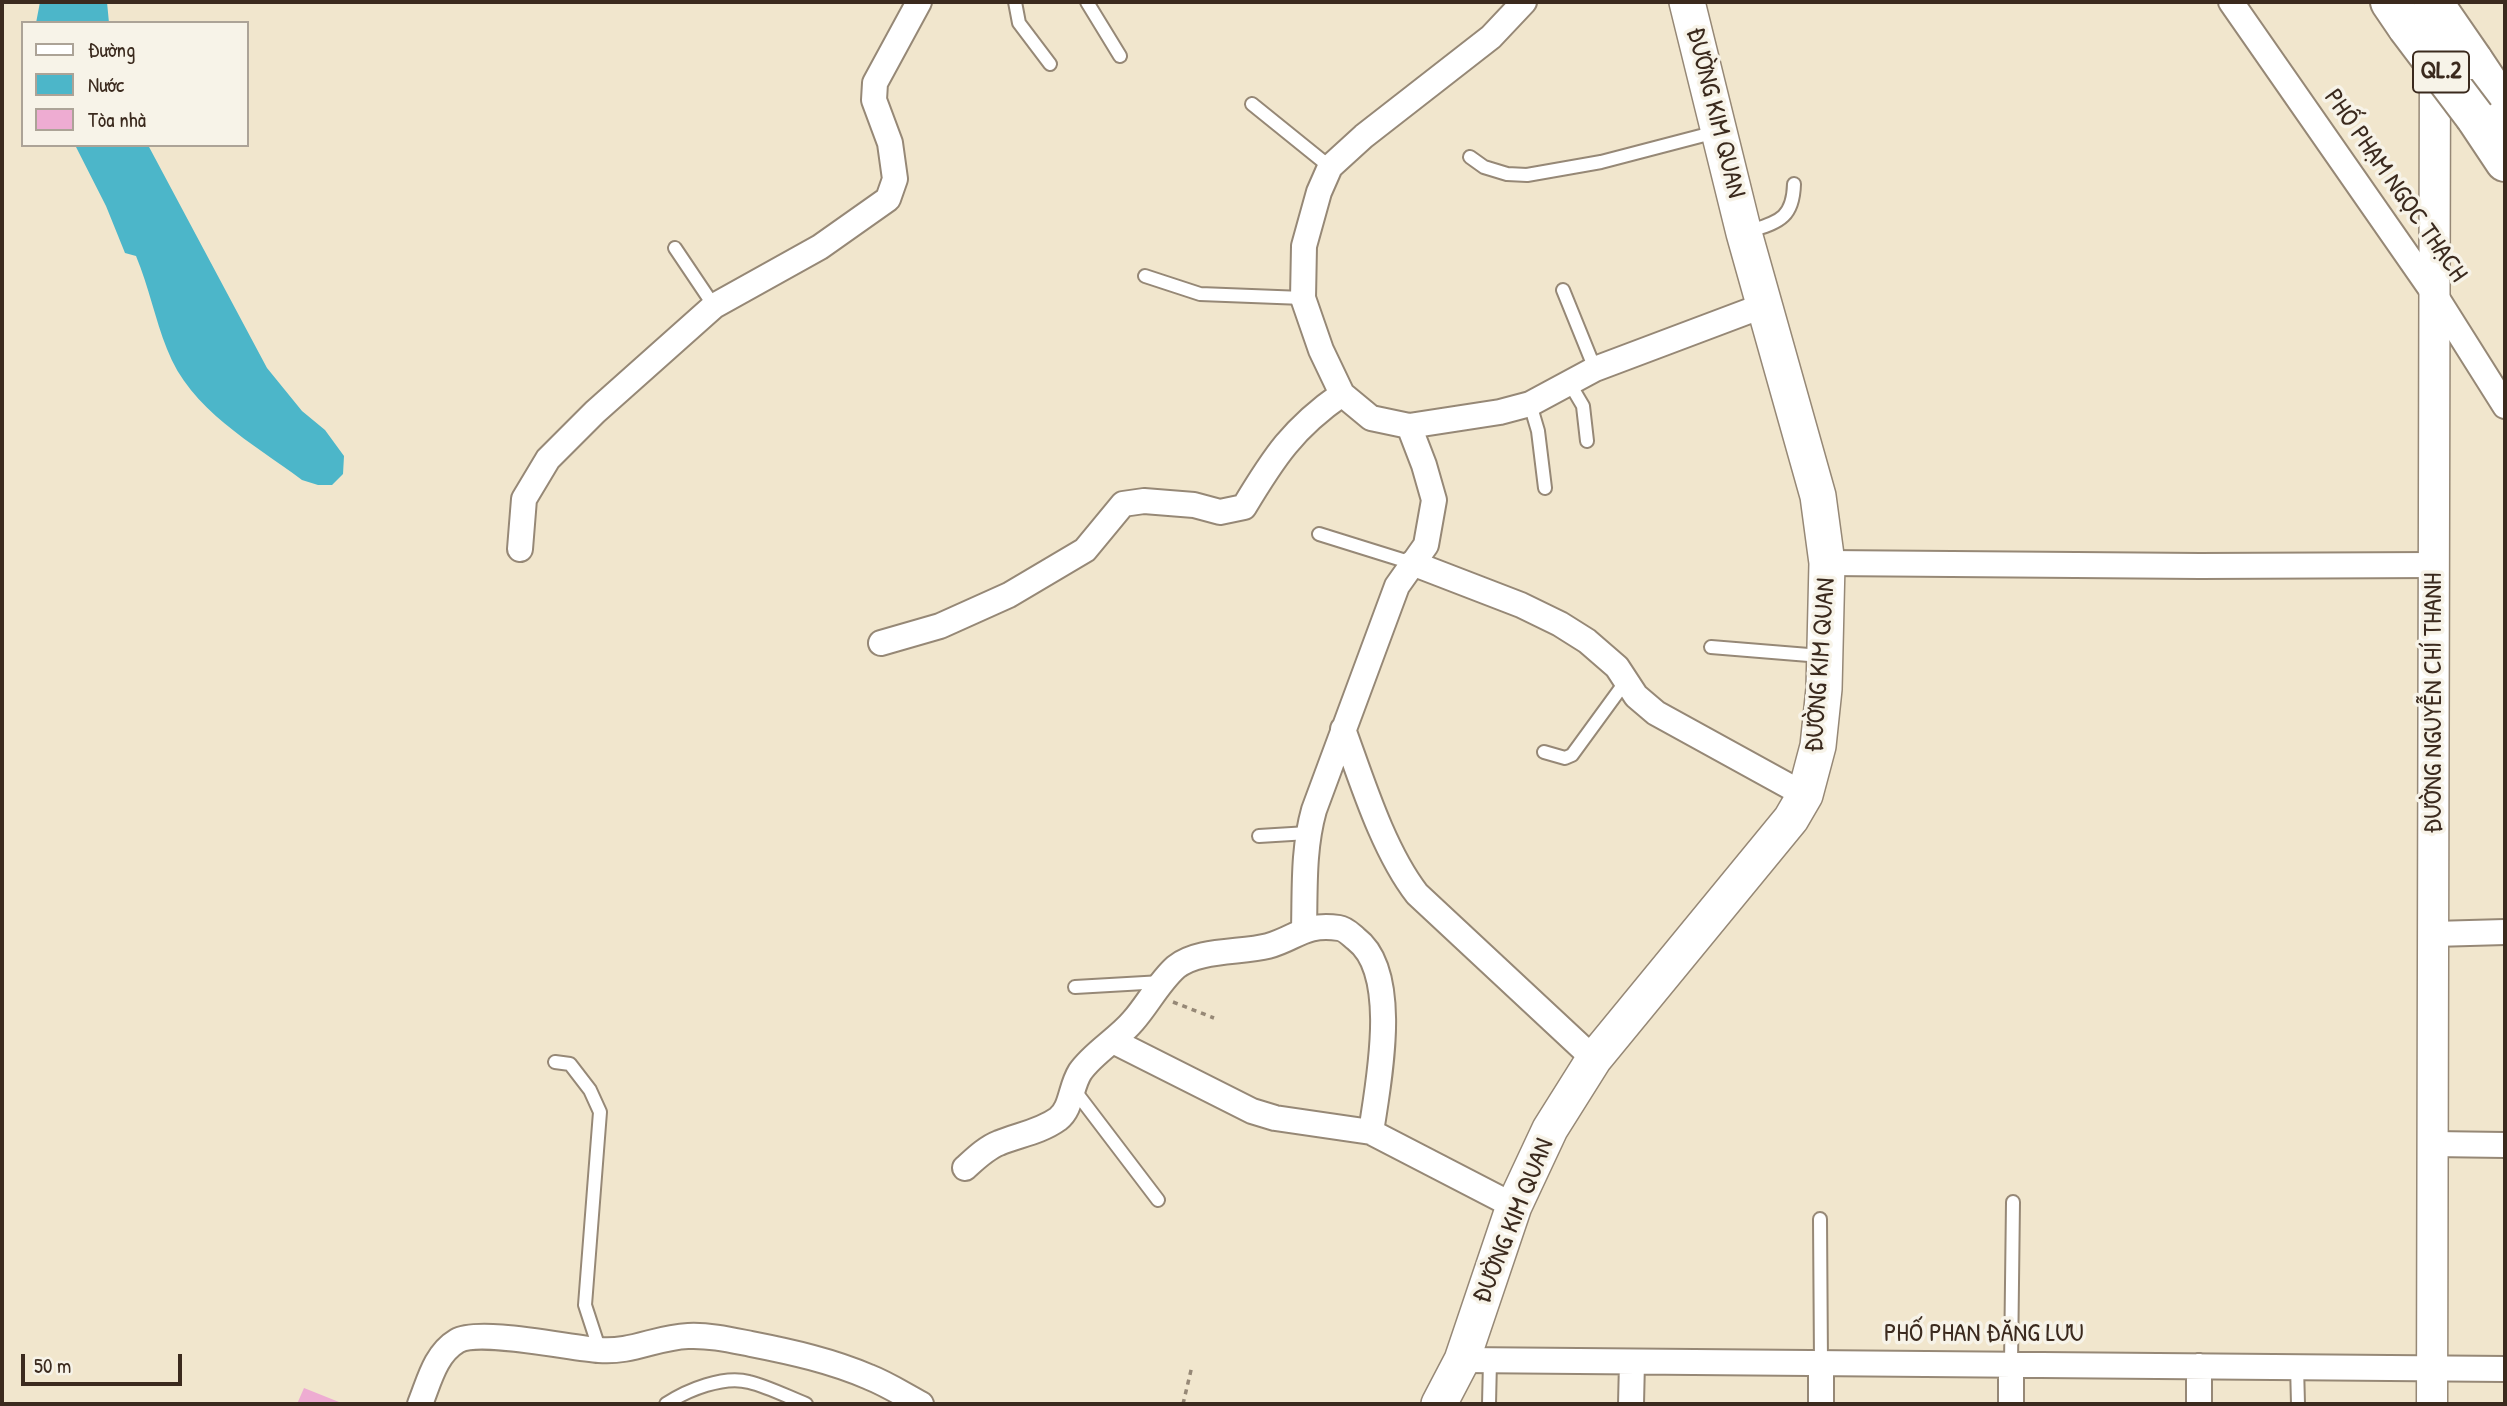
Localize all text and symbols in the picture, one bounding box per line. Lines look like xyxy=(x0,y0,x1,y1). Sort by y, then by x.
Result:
legend xyxy=(21,21,248,147)
street label: ĐƯỜNG KIM QUAN xyxy=(1679,25,1751,201)
text: Đường xyxy=(88,35,135,64)
road number: QL.2 xyxy=(2413,52,2469,92)
text: Nước xyxy=(88,70,124,99)
street label: PHỐ PHẠM NGỌC THẠCH xyxy=(2317,84,2473,288)
text: Tòa nhà xyxy=(88,105,146,134)
street label: ĐƯỜNG NGUYỄN CHÍ THANH xyxy=(2418,573,2450,833)
street label: ĐƯỜNG KIM QUAN xyxy=(1799,577,1843,753)
street label: ĐƯỜNG KIM QUAN xyxy=(1467,1134,1561,1308)
street label: PHỐ PHAN ĐĂNG LƯU xyxy=(1884,1318,2084,1350)
scale bar xyxy=(24,1340,186,1384)
text: 50 m xyxy=(34,1351,71,1380)

